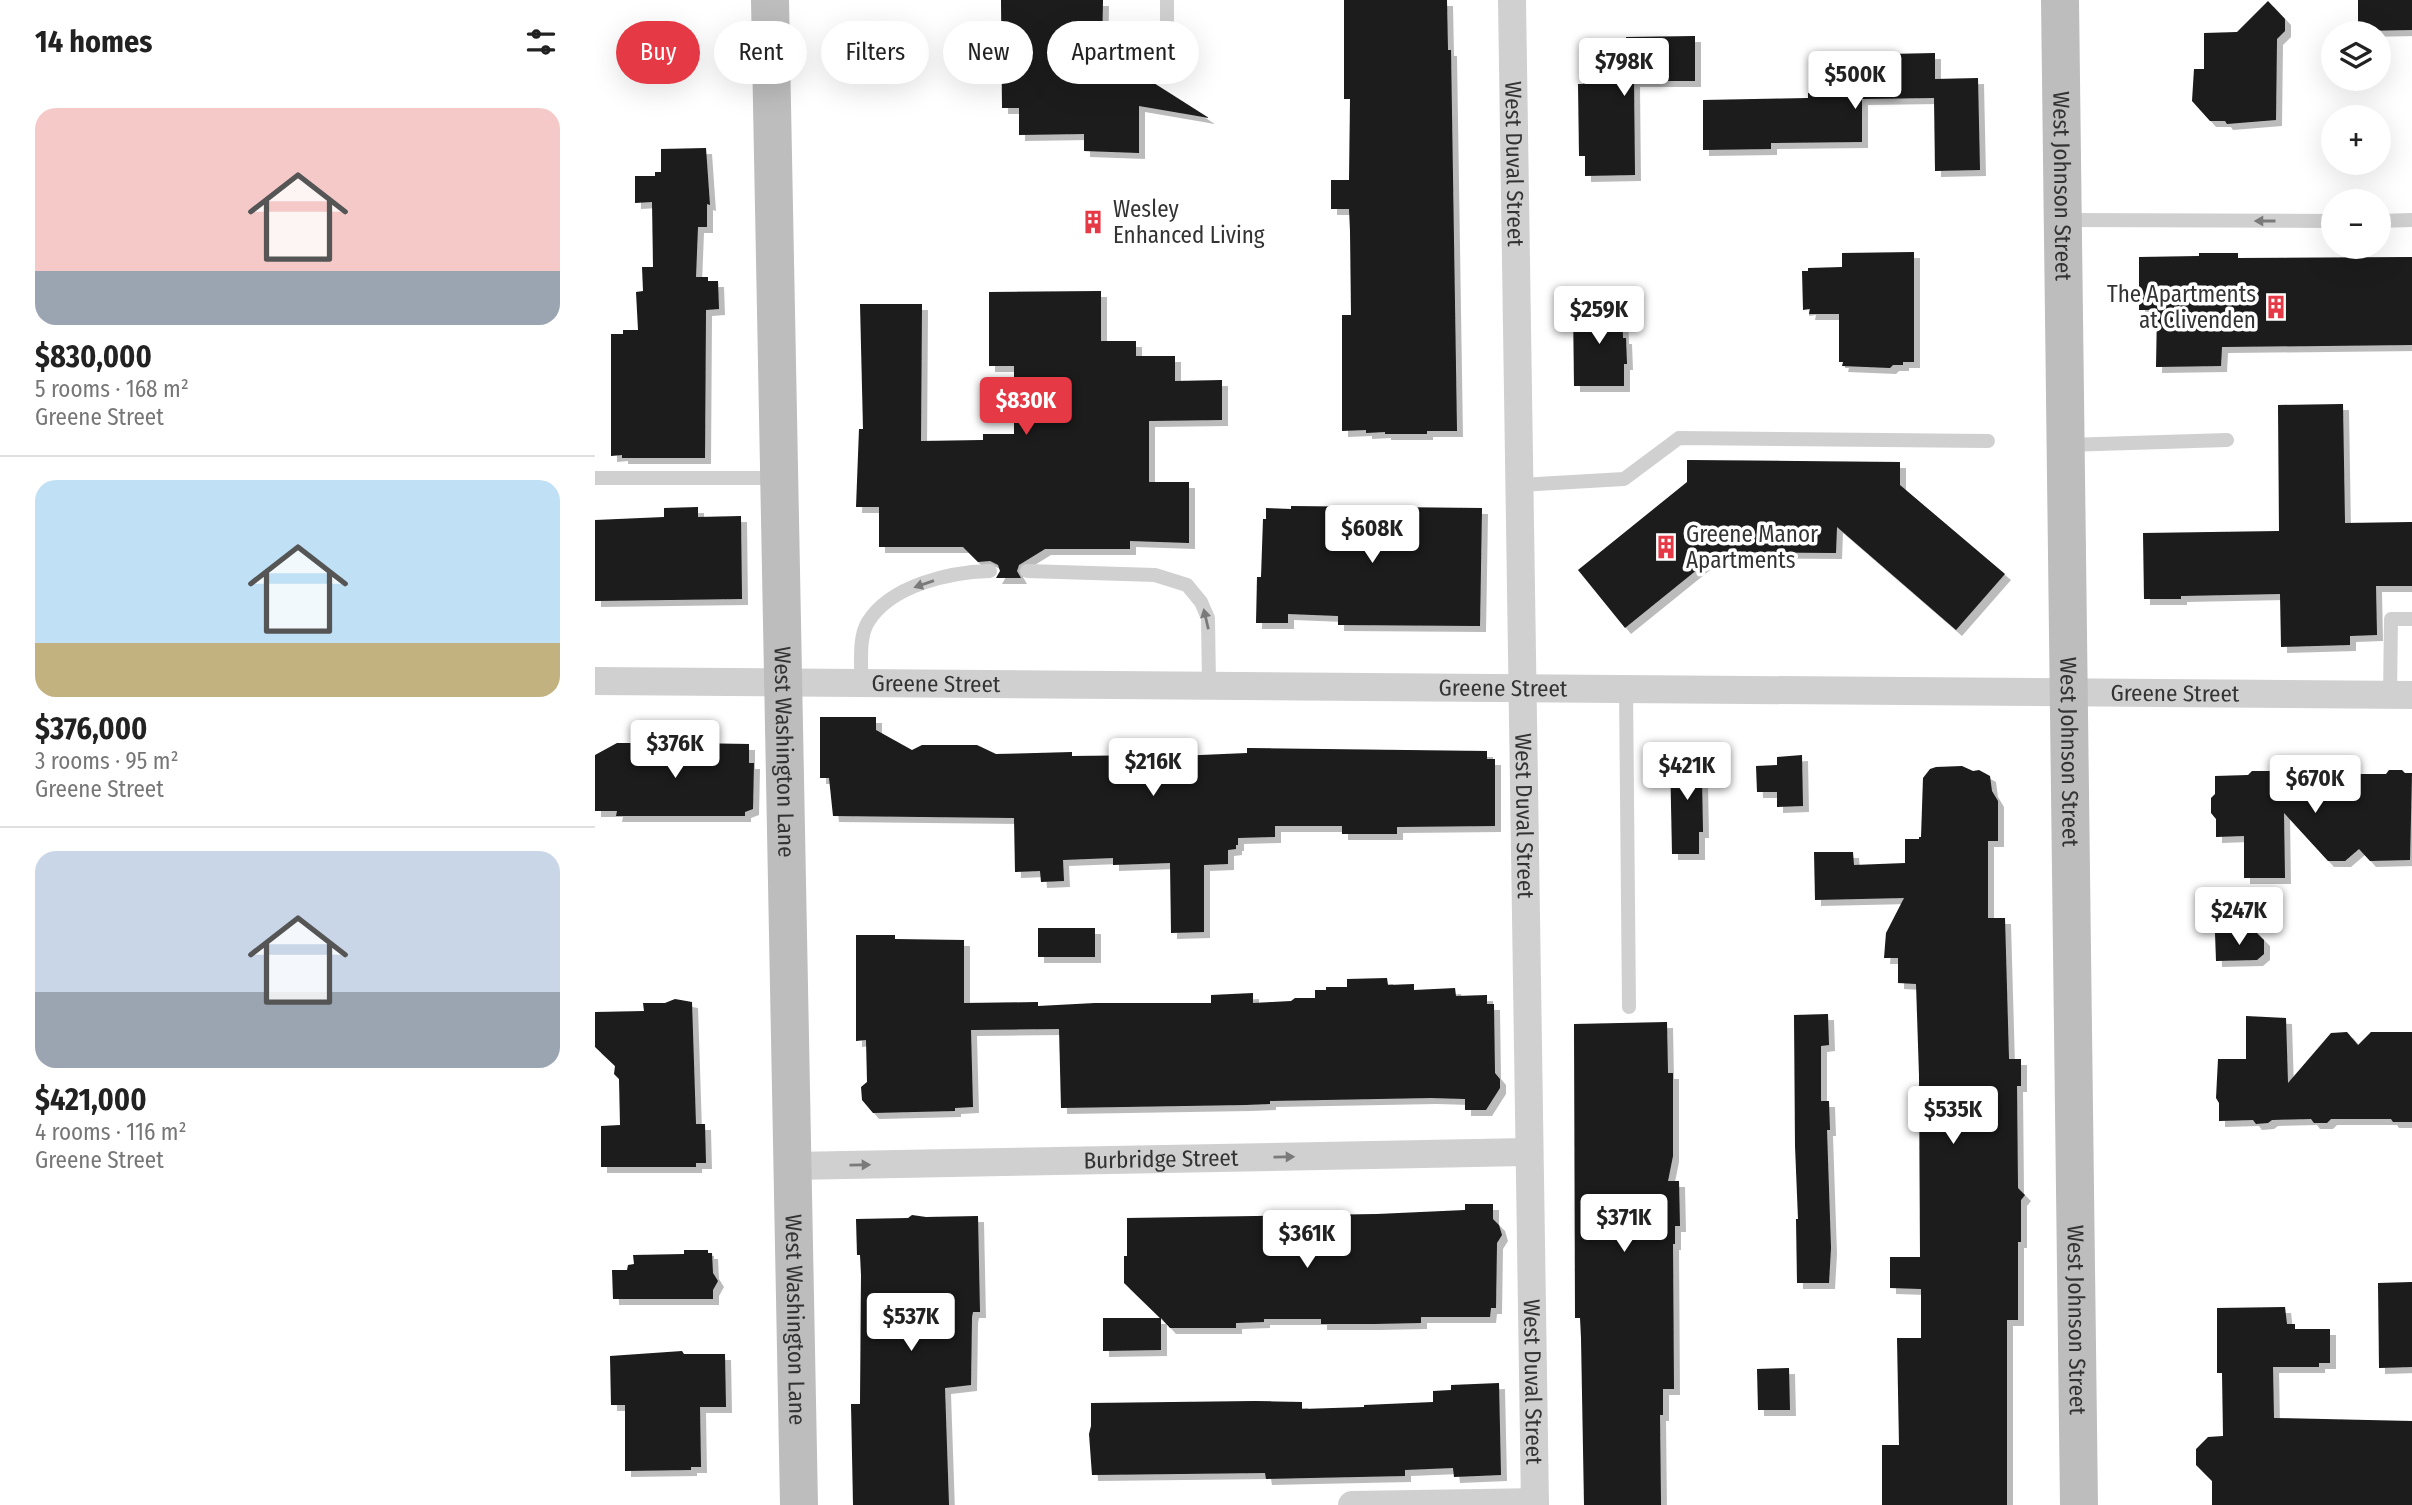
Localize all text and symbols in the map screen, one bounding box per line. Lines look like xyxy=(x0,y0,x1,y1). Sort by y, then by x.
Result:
chip: Buy xyxy=(616,21,700,84)
chip: Rent xyxy=(714,21,807,84)
chip: Filters xyxy=(821,21,929,84)
chip: New xyxy=(943,21,1033,84)
chip: Apartment xyxy=(1047,21,1199,84)
map controls xyxy=(2321,21,2391,259)
button: layers xyxy=(2321,21,2391,91)
icon: filters xyxy=(522,23,560,61)
text: 14 homes xyxy=(35,24,152,60)
pin: $798K xyxy=(1575,38,1673,98)
text: $798K xyxy=(1595,47,1653,75)
pin: $500K xyxy=(1806,52,1904,111)
text: $500K xyxy=(1824,60,1886,88)
street label: West Duval Street xyxy=(1499,81,1530,247)
street label: West Johnson Street xyxy=(2047,91,2078,282)
button: + xyxy=(2321,105,2391,175)
icon: home xyxy=(235,154,361,280)
button: − xyxy=(2321,189,2391,259)
place label: Wesley Enhanced Living xyxy=(1113,195,1265,249)
building icon: Wesley Enhanced Living xyxy=(1079,208,1107,236)
one-way arrow xyxy=(2253,215,2275,227)
place label: The Apartments at Clivenden xyxy=(2107,280,2256,334)
pin: $259K xyxy=(1550,286,1648,346)
building icon: The Apartments at Clivenden xyxy=(2262,293,2290,321)
text: $259K xyxy=(1570,295,1628,323)
text: $830,000 xyxy=(35,339,152,375)
text: 5 rooms · 168 m² xyxy=(35,375,189,403)
pin: $830K xyxy=(977,378,1075,437)
text: $830K xyxy=(996,386,1056,414)
text: Greene Street xyxy=(35,403,164,431)
pin: $608K xyxy=(1323,505,1421,565)
text: $608K xyxy=(1341,514,1403,542)
place label: Greene Manor Apartments xyxy=(1686,520,1818,574)
icon: home xyxy=(235,526,361,652)
building icon: Greene Manor Apartments xyxy=(1652,533,1680,561)
one-way arrow xyxy=(913,579,934,590)
one-way arrow xyxy=(1200,607,1211,629)
street label: West Washington Lane xyxy=(768,646,801,858)
street label: West Johnson Street xyxy=(2054,657,2085,848)
street label: Greene Street xyxy=(871,669,1001,698)
street label: Greene Street xyxy=(1438,673,1568,702)
street label: Greene Street xyxy=(2110,679,2240,708)
text: $376,000 xyxy=(35,711,147,747)
pin: $376K xyxy=(626,720,724,780)
text: $376K xyxy=(647,729,704,757)
street label: West Duval Street xyxy=(1509,733,1540,899)
pin: $216K xyxy=(1104,738,1202,798)
pin: $421K xyxy=(1638,742,1736,802)
text: 3 rooms · 95 m² xyxy=(35,747,179,775)
text: $216K xyxy=(1125,747,1181,775)
text: $421K xyxy=(1659,751,1715,779)
pin: $670K xyxy=(2266,756,2364,815)
text: $670K xyxy=(2286,764,2344,792)
text: Greene Street xyxy=(35,775,164,803)
pin: $247K xyxy=(2190,888,2288,947)
text: $247K xyxy=(2211,896,2267,924)
icon: home xyxy=(235,897,361,1023)
text: $421,000 xyxy=(35,1082,147,1118)
pin: $535K xyxy=(1904,1086,2002,1146)
text: $535K xyxy=(1924,1095,1982,1123)
text: 4 rooms · 116 m² xyxy=(35,1118,187,1146)
street label: Burbridge Street xyxy=(1083,1144,1239,1174)
text: Greene Street xyxy=(35,1146,164,1174)
one-way arrow xyxy=(1273,1151,1295,1163)
one-way arrow xyxy=(850,1159,872,1171)
pin: $371K xyxy=(1575,1194,1673,1254)
text: $371K xyxy=(1597,1203,1651,1231)
pin: $361K xyxy=(1258,1210,1356,1270)
street label: West Washington Lane xyxy=(779,1214,811,1426)
text: $361K xyxy=(1279,1219,1335,1247)
street label: West Johnson Street xyxy=(2061,1225,2092,1415)
pin: $537K xyxy=(862,1294,960,1353)
street label: West Duval Street xyxy=(1518,1299,1548,1465)
text: $537K xyxy=(883,1302,939,1330)

